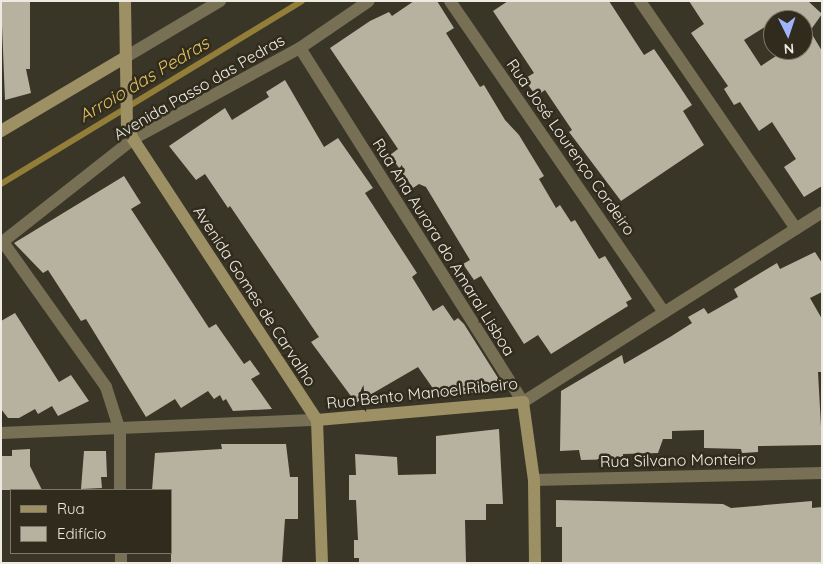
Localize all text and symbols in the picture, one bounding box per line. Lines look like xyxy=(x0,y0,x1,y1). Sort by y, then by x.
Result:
north arrow xyxy=(763,10,813,60)
street label: Avenida Passo das Pedras xyxy=(110,30,288,144)
water label: Arroio das Pedras xyxy=(75,33,213,127)
text: N xyxy=(783,40,795,58)
street label: Rua José Lourenço Cordeiro xyxy=(503,55,639,239)
street label: Rua Ana Aurora do Amaral Lisboa xyxy=(369,135,519,359)
street label: Avenida Gomes de Carvalho xyxy=(190,202,320,390)
street label: Rua Bento Manoel Ribeiro xyxy=(325,373,519,413)
street label: Rua Silvano Monteiro xyxy=(600,449,756,471)
legend xyxy=(10,489,172,554)
text: Rua xyxy=(57,499,85,518)
text: Edifício xyxy=(57,524,106,543)

